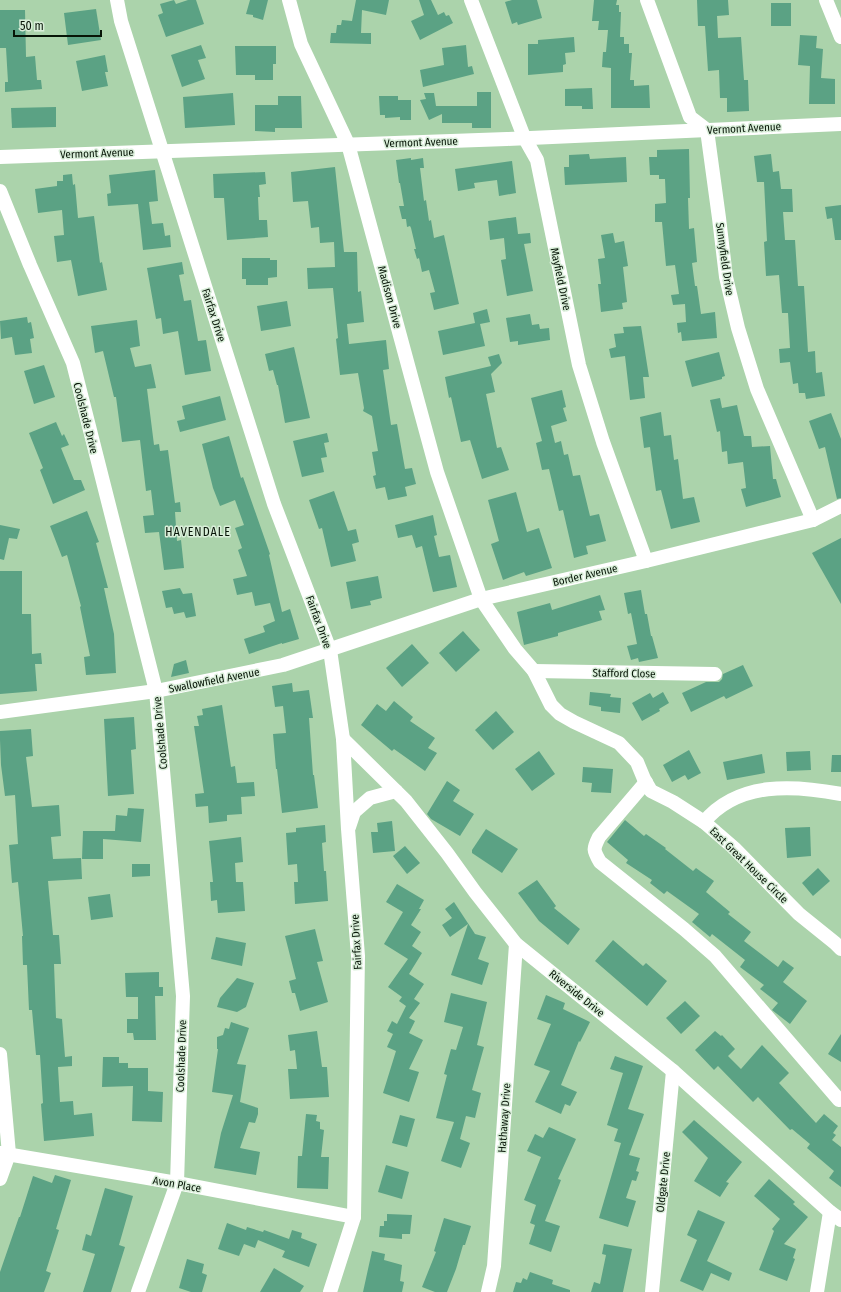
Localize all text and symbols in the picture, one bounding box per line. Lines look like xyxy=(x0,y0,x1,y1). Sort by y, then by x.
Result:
scale bar xyxy=(14,12,101,38)
text: 50 m xyxy=(20,19,44,33)
street label: Vermont Avenue xyxy=(707,120,781,137)
street label: Vermont Avenue xyxy=(384,135,458,150)
street label: Vermont Avenue xyxy=(60,146,134,161)
street label: Sunnyfield Drive xyxy=(713,222,736,296)
street label: Mayfield Drive xyxy=(548,247,573,312)
street label: Madison Drive xyxy=(375,265,404,330)
street label: Fairfax Drive xyxy=(199,287,228,343)
street label: Coolshade Drive xyxy=(70,381,101,455)
district label: HAVENDALE xyxy=(165,525,231,539)
street label: Border Avenue xyxy=(551,562,619,589)
street label: Fairfax Drive xyxy=(303,594,334,650)
street label: Swallowfield Avenue xyxy=(168,665,261,696)
street label: Stafford Close xyxy=(592,666,656,681)
street label: Coolshade Drive xyxy=(151,696,170,770)
street label: East Great House Circle xyxy=(707,825,790,906)
street label: Fairfax Drive xyxy=(349,914,364,970)
street label: Riverside Drive xyxy=(546,967,607,1020)
street label: Coolshade Drive xyxy=(174,1019,189,1093)
street label: Hathaway Drive xyxy=(496,1083,513,1153)
street label: Oldgate Drive xyxy=(654,1151,673,1213)
street label: Avon Place xyxy=(152,1174,202,1195)

